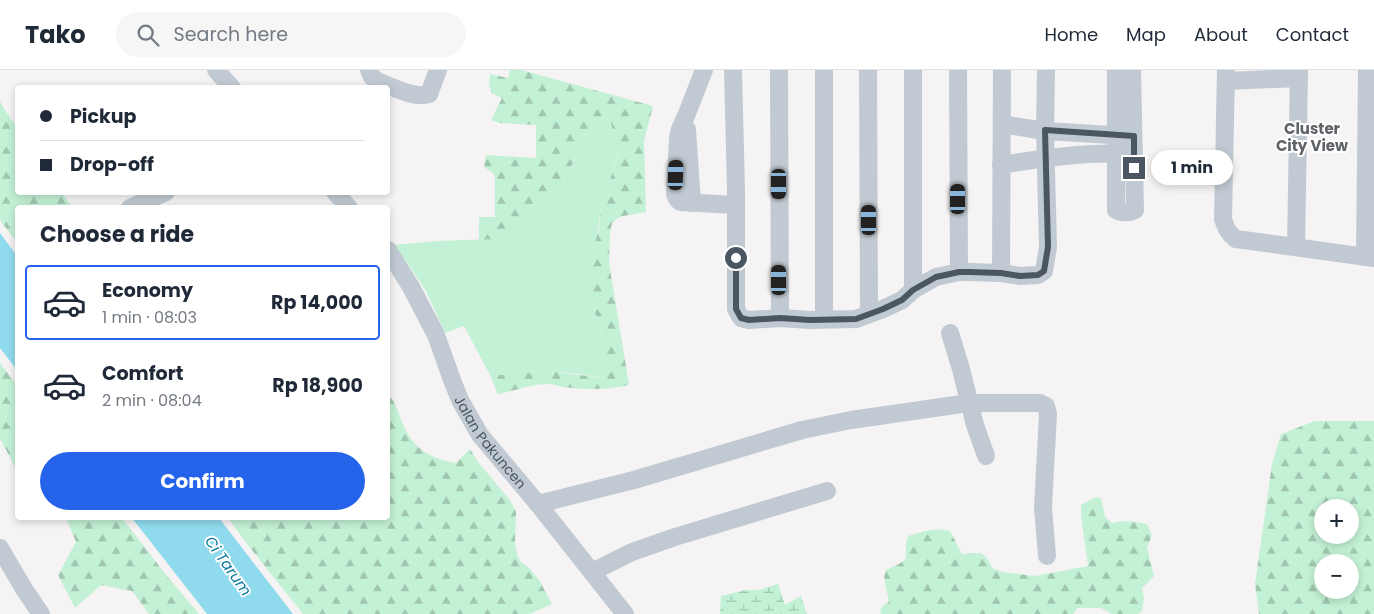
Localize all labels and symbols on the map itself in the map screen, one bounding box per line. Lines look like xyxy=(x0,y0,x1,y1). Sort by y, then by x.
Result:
district label: Cluster City View xyxy=(1276,118,1348,156)
callout: 1 min xyxy=(1152,150,1234,186)
route end xyxy=(1123,157,1145,179)
car xyxy=(667,160,684,190)
car xyxy=(771,169,786,199)
car xyxy=(950,184,965,214)
car xyxy=(861,205,876,235)
route start xyxy=(725,247,747,269)
car xyxy=(771,265,786,295)
street label: Jalan Pakuncen xyxy=(449,392,531,493)
water label: Ci Tarum xyxy=(200,532,257,600)

